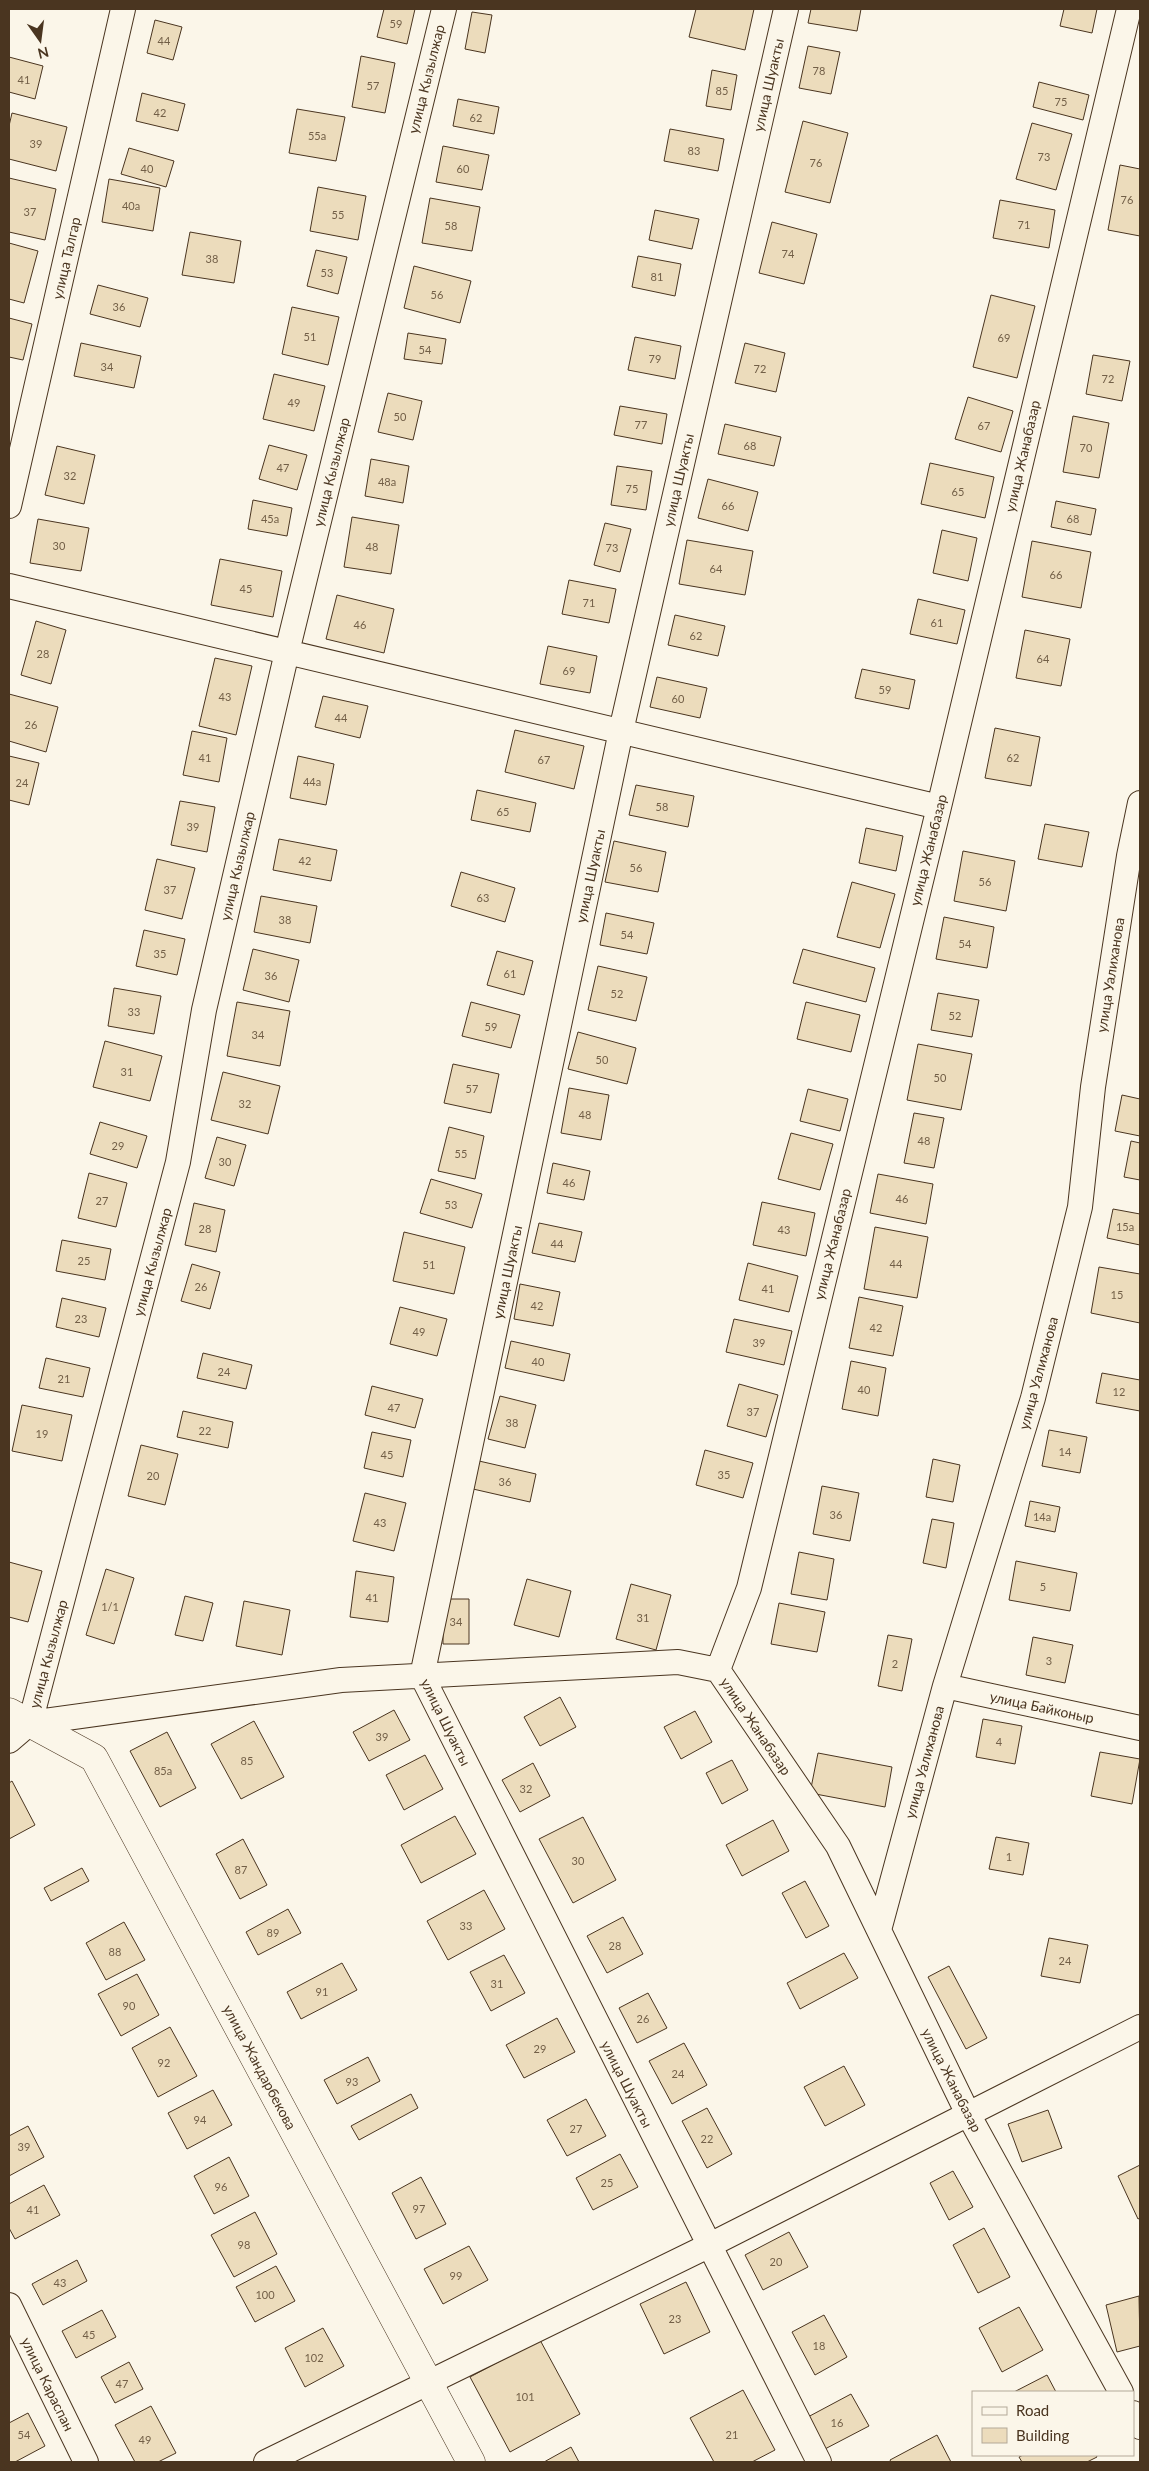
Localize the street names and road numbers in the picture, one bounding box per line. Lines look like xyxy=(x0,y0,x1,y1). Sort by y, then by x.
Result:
street label: улица Кызылжар xyxy=(404,23,448,135)
street label: улица Шуакты xyxy=(749,37,787,133)
street label: улица Талгар xyxy=(48,215,84,301)
street label: улица Жанабазар xyxy=(1001,398,1043,514)
street label: улица Кызылжар xyxy=(309,416,353,528)
street label: улица Шуакты xyxy=(659,432,697,528)
street label: улица Жанабазар xyxy=(906,792,950,908)
street label: улица Кызылжар xyxy=(216,810,258,922)
street label: улица Шуакты xyxy=(572,828,608,924)
street label: улица Уалиханова xyxy=(1093,916,1127,1034)
street label: улица Жанабазар xyxy=(810,1186,854,1302)
street label: улица Кызылжар xyxy=(129,1206,175,1318)
street label: улица Шуакты xyxy=(489,1224,525,1320)
street label: улица Уалиханова xyxy=(1015,1315,1061,1431)
street label: улица Кызылжар xyxy=(25,1598,71,1710)
street label: улица Жанабазар xyxy=(717,1674,795,1778)
street label: улица Шуакты xyxy=(417,1675,475,1769)
street label: улица Байконыр xyxy=(988,1688,1096,1726)
street label: улица Уалиханова xyxy=(901,1704,947,1820)
street label: улица Жандарбекова xyxy=(220,2002,300,2132)
street label: улица Жанабазар xyxy=(918,2025,986,2135)
street label: улица Шуакты xyxy=(598,2038,656,2130)
street label: улица Караспан xyxy=(18,2334,78,2434)

